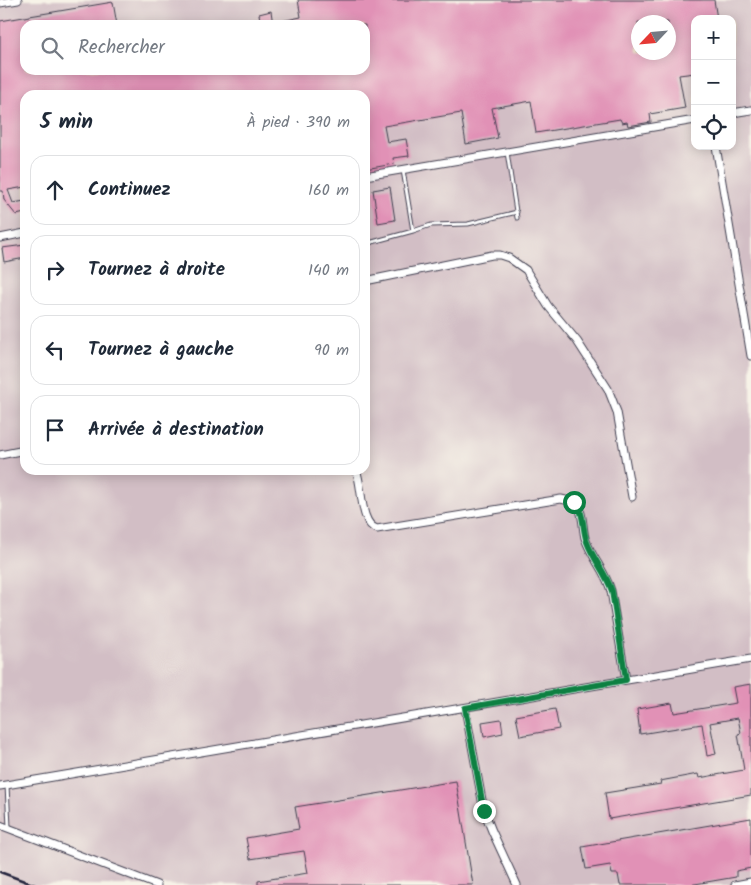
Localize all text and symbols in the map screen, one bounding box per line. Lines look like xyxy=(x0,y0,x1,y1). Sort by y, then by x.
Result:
north arrow xyxy=(631,15,676,60)
map controls xyxy=(691,15,736,150)
button: + xyxy=(691,15,736,60)
search box xyxy=(20,20,370,75)
text: Rechercher xyxy=(78,33,165,63)
icon: search xyxy=(38,34,66,62)
button: − xyxy=(691,60,736,105)
button: locate xyxy=(691,105,736,150)
text: 5 min xyxy=(40,106,93,139)
text: À pied · 390 m xyxy=(246,110,350,135)
text: Continuez xyxy=(88,175,171,205)
icon: ahead xyxy=(41,176,69,204)
text: 160 m xyxy=(308,178,349,203)
text: Tournez à droite xyxy=(88,255,225,285)
icon: right xyxy=(41,256,69,284)
text: 140 m xyxy=(308,258,349,283)
text: Tournez à gauche xyxy=(88,335,234,365)
icon: left xyxy=(41,336,69,364)
text: 90 m xyxy=(314,338,349,363)
text: Arrivée à destination xyxy=(88,415,264,445)
icon: arrive xyxy=(41,416,69,444)
route start xyxy=(563,491,586,514)
route end xyxy=(473,800,496,823)

